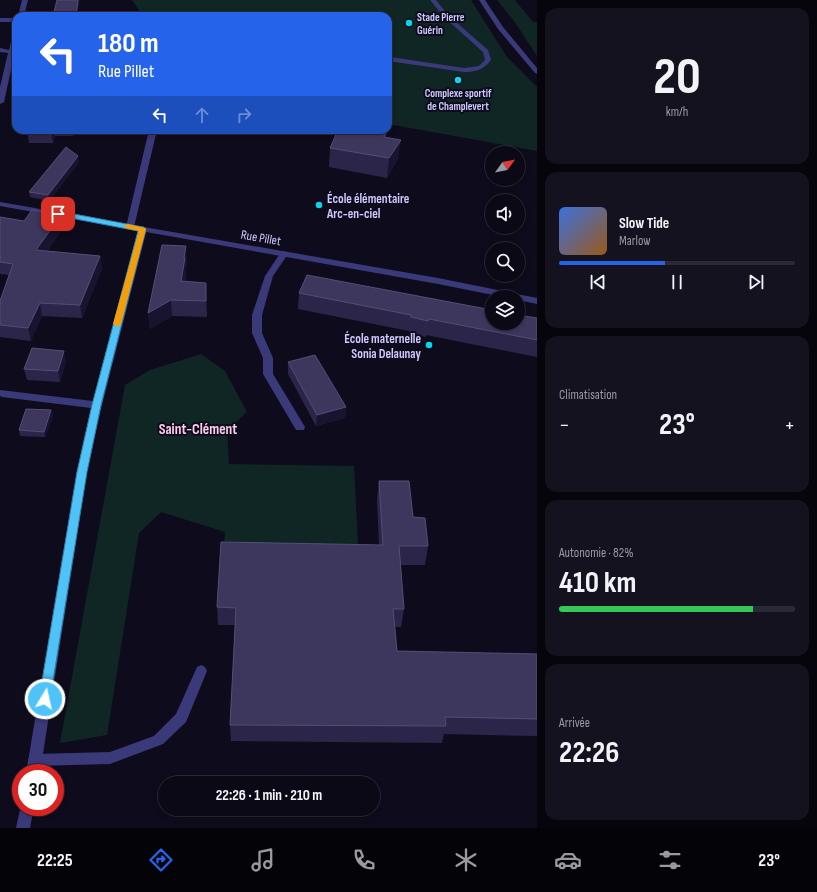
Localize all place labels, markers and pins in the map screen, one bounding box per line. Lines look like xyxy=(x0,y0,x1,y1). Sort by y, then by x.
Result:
place label: Stade Pierre Guérin xyxy=(417,11,465,37)
marker: Stade Pierre Guérin xyxy=(404,18,414,28)
marker: Complexe sportif de Champlevert xyxy=(453,75,463,85)
place label: Complexe sportif de Champlevert xyxy=(425,87,492,113)
place label: École élémentaire Arc-en-ciel xyxy=(326,191,410,222)
pin xyxy=(41,197,75,231)
marker: École élémentaire Arc-en-ciel xyxy=(314,200,324,210)
place label: École maternelle Sonia Delaunay xyxy=(344,331,422,362)
marker: École maternelle Sonia Delaunay xyxy=(424,340,434,350)

